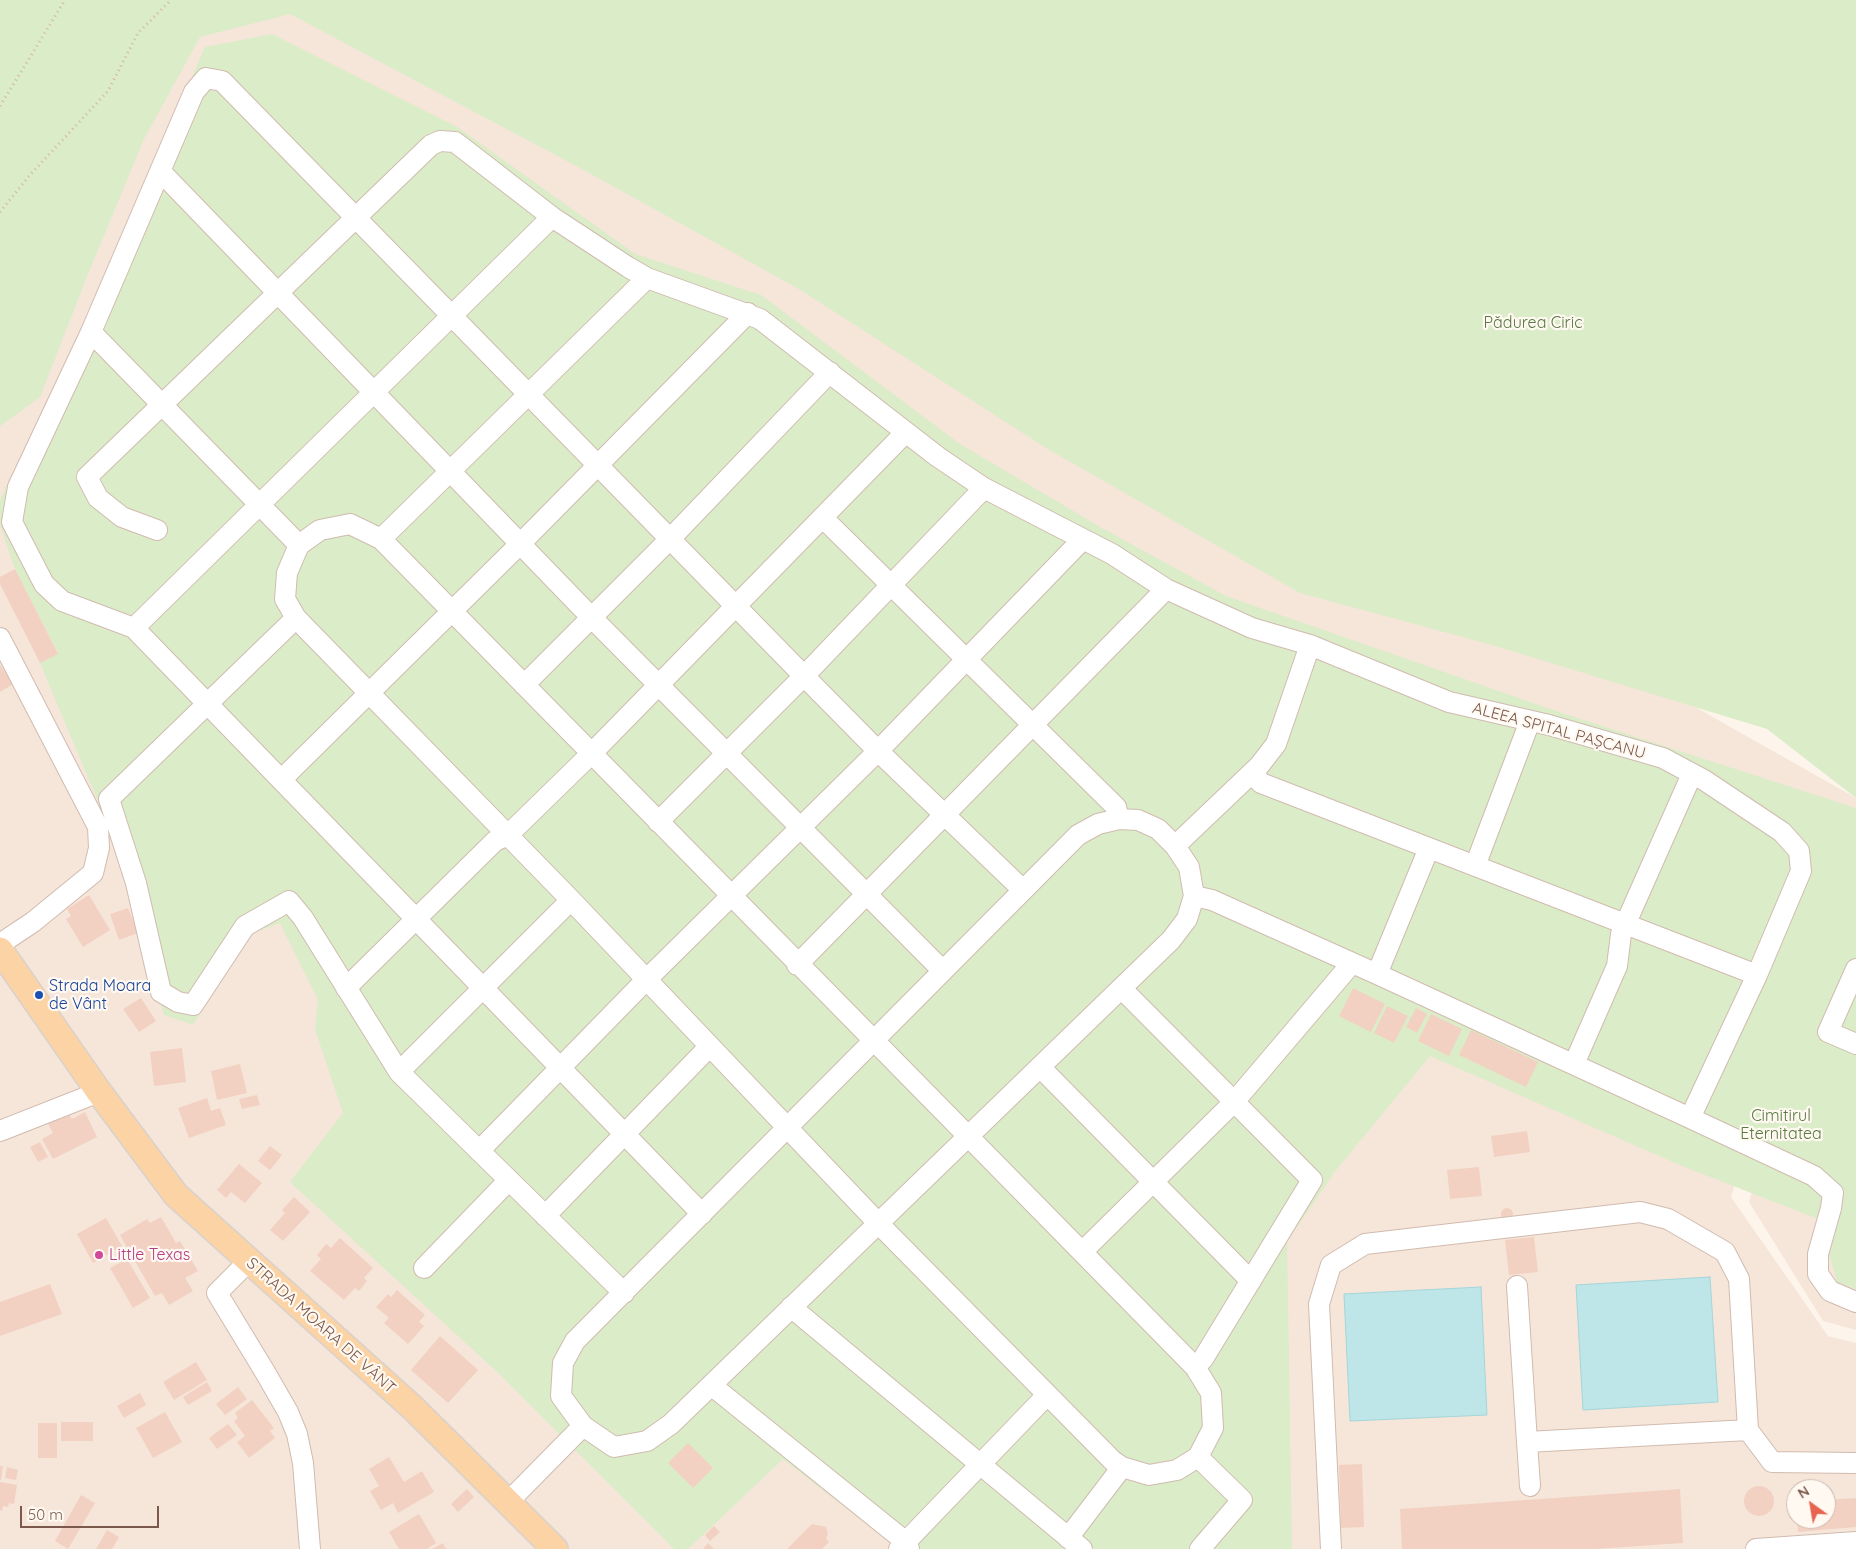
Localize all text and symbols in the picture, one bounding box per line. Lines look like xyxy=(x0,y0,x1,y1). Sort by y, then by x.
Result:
park label: Pădurea Ciric xyxy=(1484,313,1582,333)
street label: ALEEA SPITAL PAȘCANU xyxy=(1470,699,1648,763)
place label: Strada Moara de Vânt xyxy=(49,976,151,1014)
marker: Strada Moara de Vânt xyxy=(33,989,45,1001)
park label: Cimitirul Eternitatea xyxy=(1740,1106,1822,1144)
place label: Little Texas xyxy=(109,1245,190,1265)
marker: Little Texas xyxy=(93,1249,105,1261)
street label: STRADA MOARA DE VÂNT xyxy=(242,1254,400,1398)
north arrow xyxy=(1786,1479,1836,1529)
text: N xyxy=(1794,1482,1813,1502)
scale bar xyxy=(22,1496,161,1528)
text: 50 m xyxy=(28,1505,63,1524)

